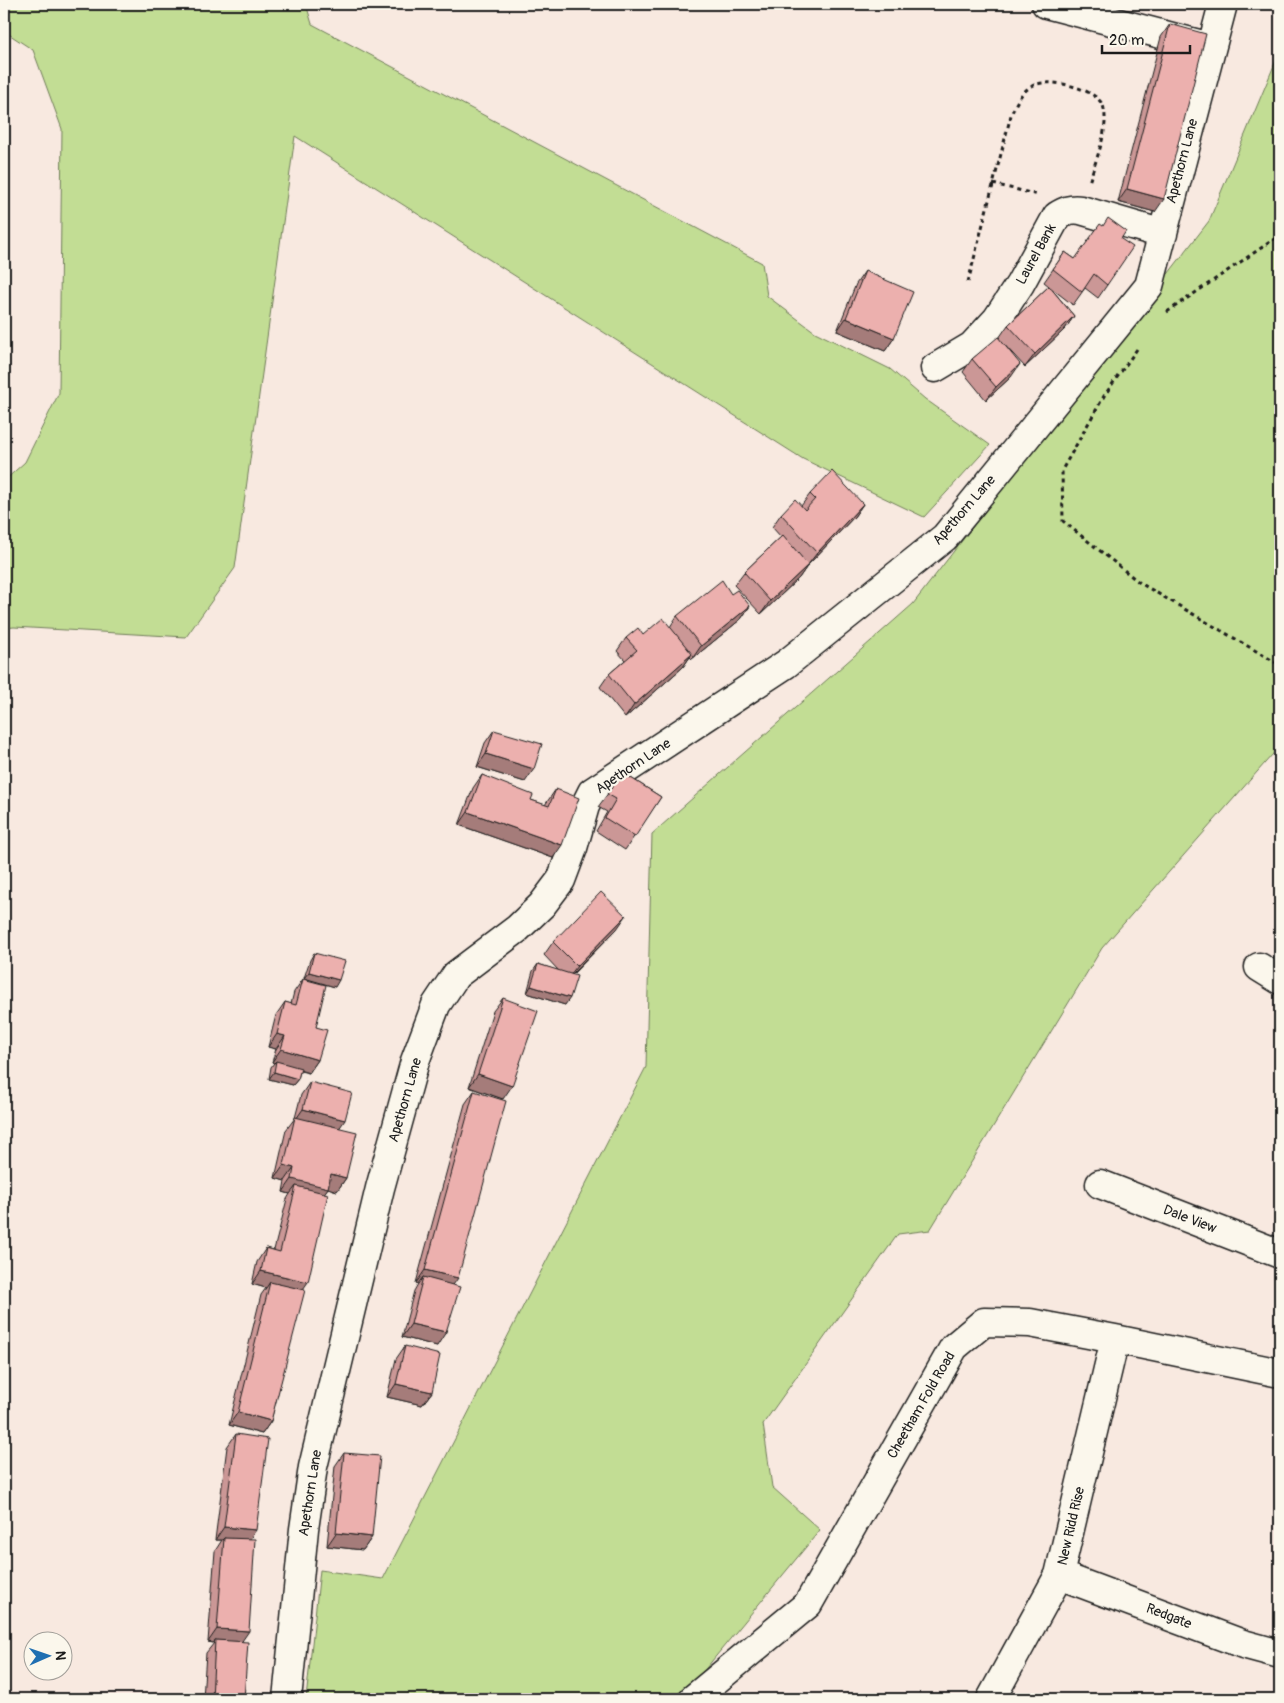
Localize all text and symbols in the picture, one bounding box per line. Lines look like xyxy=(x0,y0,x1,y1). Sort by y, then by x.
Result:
scale bar xyxy=(1102,22,1189,54)
text: 20 m xyxy=(1109,31,1144,50)
street label: Apethorn Lane xyxy=(1163,117,1202,205)
street label: Laurel Bank xyxy=(1012,220,1060,287)
street label: Apethorn Lane xyxy=(929,471,999,548)
street label: Apethorn Lane xyxy=(592,735,674,797)
street label: Apethorn Lane xyxy=(385,1056,425,1144)
street label: Dale View xyxy=(1161,1201,1220,1237)
street label: Cheetham Fold Road xyxy=(883,1348,959,1462)
street label: Apethorn Lane xyxy=(295,1449,325,1537)
street label: New Ridd Rise xyxy=(1054,1485,1088,1567)
street label: Redgate xyxy=(1144,1600,1194,1632)
north arrow xyxy=(22,1630,72,1680)
text: N xyxy=(52,1651,69,1661)

